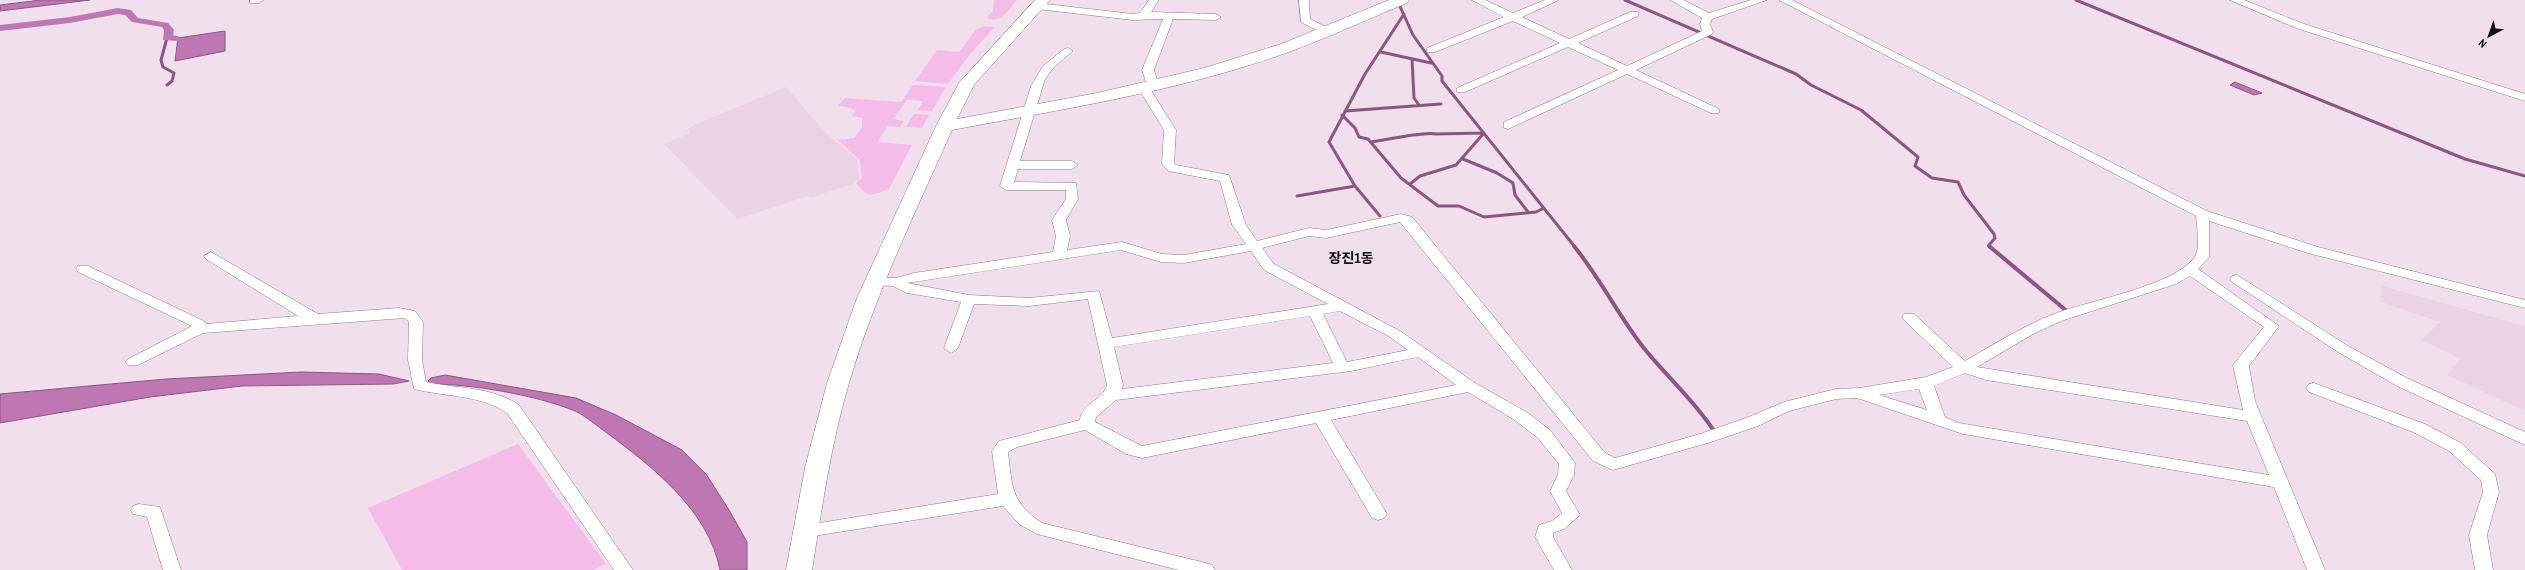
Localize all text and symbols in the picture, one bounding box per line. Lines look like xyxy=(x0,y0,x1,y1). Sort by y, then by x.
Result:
north arrow xyxy=(2469,16,2509,56)
text: N xyxy=(2475,36,2489,51)
district label: 장진1동 xyxy=(1328,249,1374,267)

